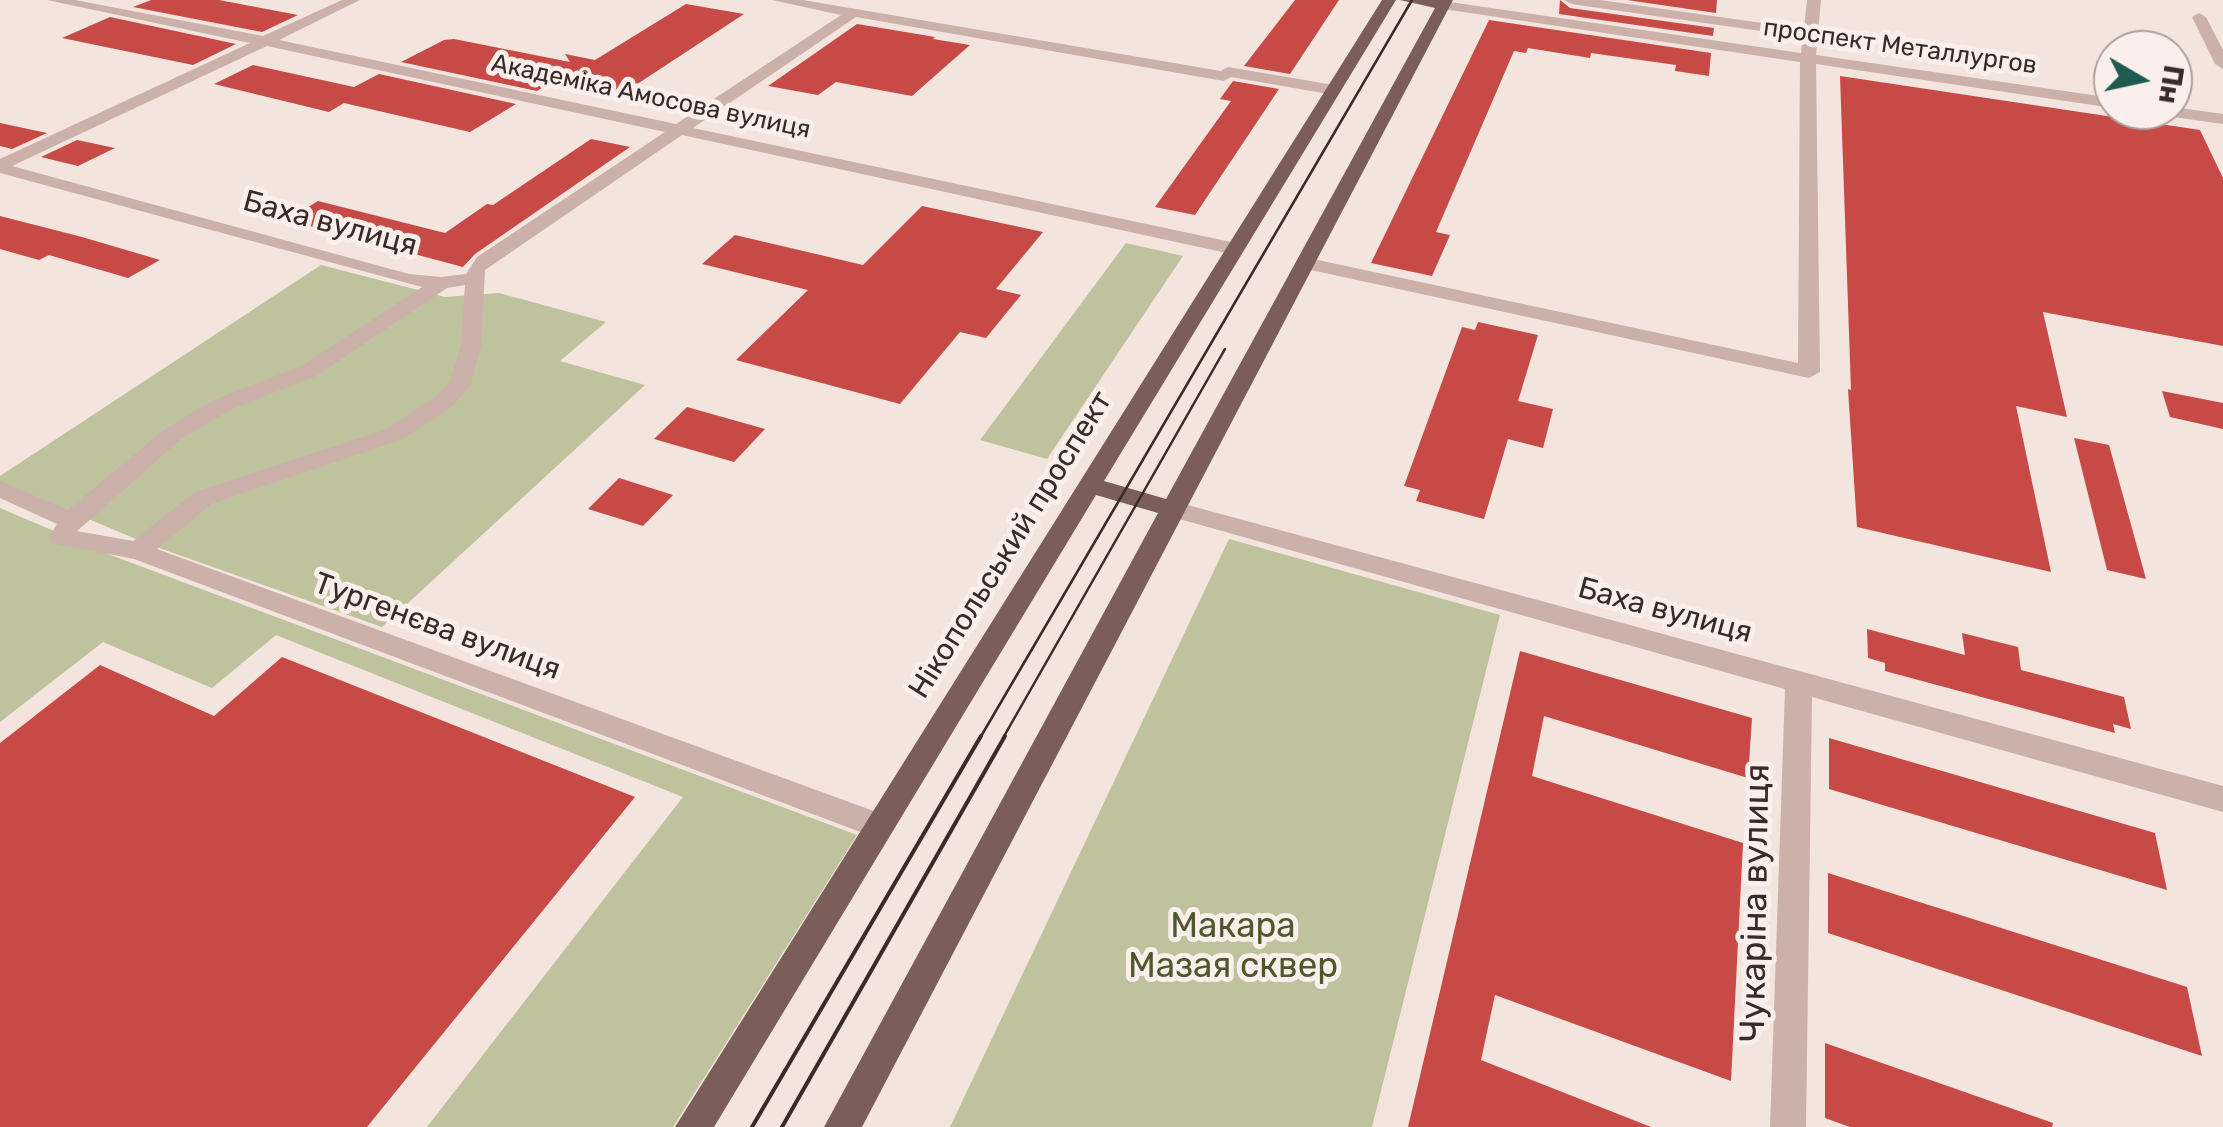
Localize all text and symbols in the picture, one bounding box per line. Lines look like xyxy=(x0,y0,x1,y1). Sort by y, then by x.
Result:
street label: проспект Металлургов xyxy=(1761,13,2039,81)
north arrow xyxy=(2093,30,2193,130)
street label: Академіка Амосова вулиця xyxy=(489,49,813,145)
text: Пн xyxy=(2152,63,2190,106)
street label: Баха вулиця xyxy=(239,183,421,265)
street label: Нікопольський проспект xyxy=(902,385,1120,705)
street label: Тургенєва вулиця xyxy=(309,566,565,688)
street label: Баха вулиця xyxy=(1574,570,1756,652)
street label: Чукаріна вулиця xyxy=(1733,763,1779,1043)
park label: Макара Мазая сквер xyxy=(1128,906,1338,988)

